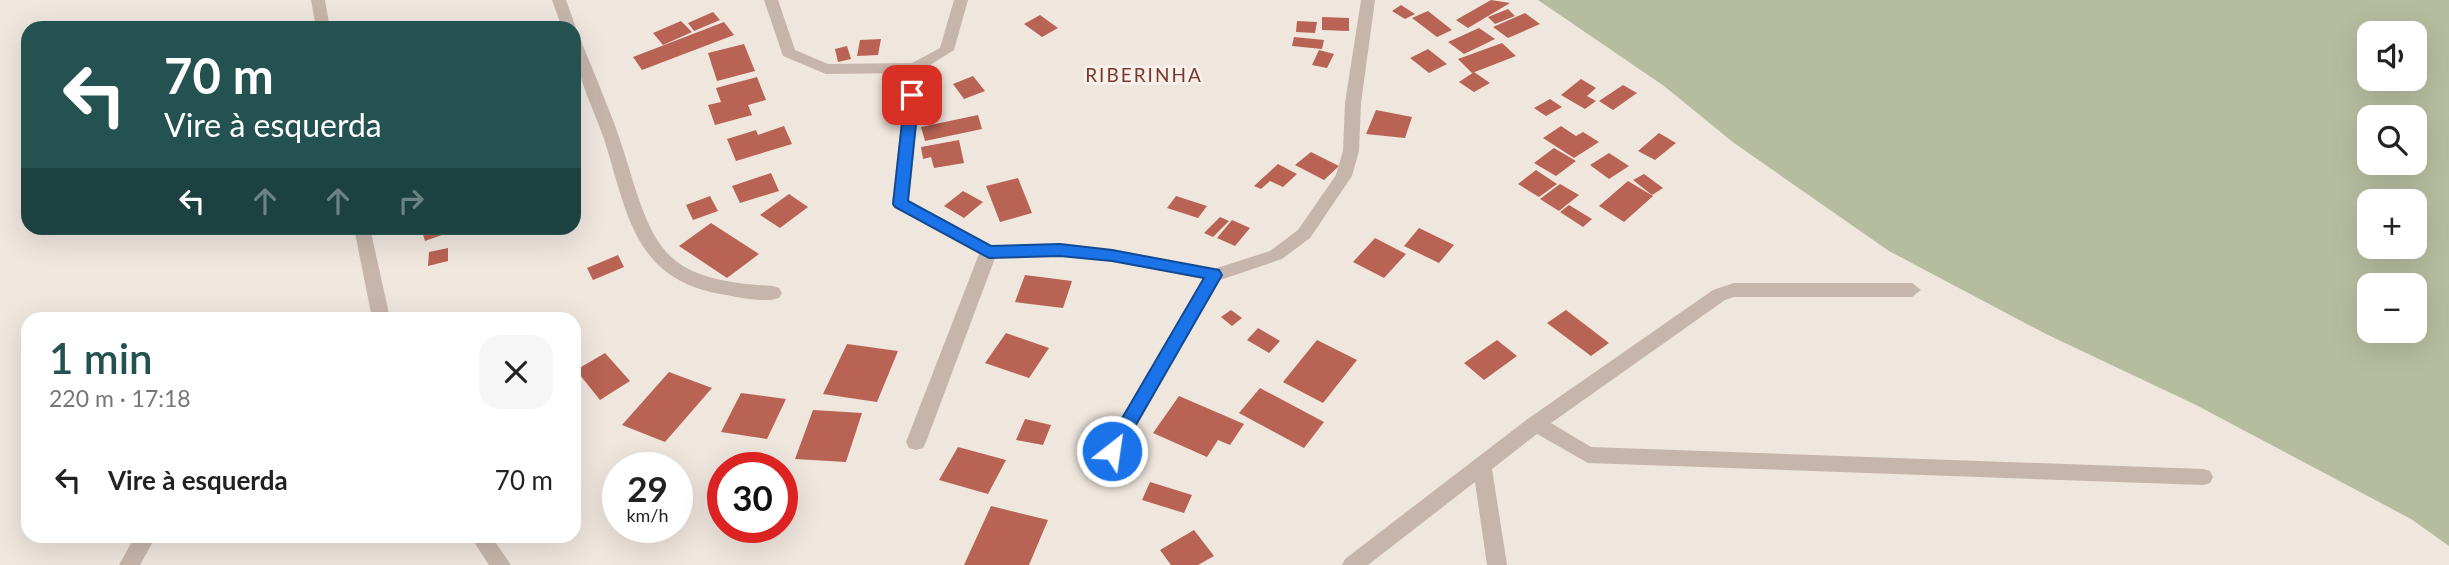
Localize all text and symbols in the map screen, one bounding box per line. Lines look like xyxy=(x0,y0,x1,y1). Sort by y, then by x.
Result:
map controls xyxy=(2357,21,2427,343)
button: sound xyxy=(2357,21,2427,91)
text: 70 m xyxy=(164,46,274,104)
icon: left xyxy=(49,49,140,140)
district label: RIBERINHA xyxy=(1085,63,1203,86)
pin xyxy=(882,65,942,125)
icon: arrive xyxy=(893,76,931,114)
text: Vire à esquerda xyxy=(164,105,382,144)
button: search xyxy=(2357,105,2427,175)
icon: left xyxy=(173,182,211,220)
icon: ahead xyxy=(246,182,284,220)
icon: ahead xyxy=(319,182,357,220)
icon: right xyxy=(392,182,430,220)
button: + xyxy=(2357,189,2427,259)
button: − xyxy=(2357,273,2427,343)
text: 1 min xyxy=(49,333,153,383)
button: close xyxy=(479,335,553,409)
text: 220 m · 17:18 xyxy=(49,384,191,412)
position arrow xyxy=(1075,414,1149,488)
speed limit sign: 30 xyxy=(707,452,798,543)
icon: left xyxy=(49,461,87,499)
text: Vire à esquerda xyxy=(108,464,288,496)
text: 70 m xyxy=(495,464,553,496)
text: 29 xyxy=(627,467,668,509)
text: km/h xyxy=(626,504,669,526)

